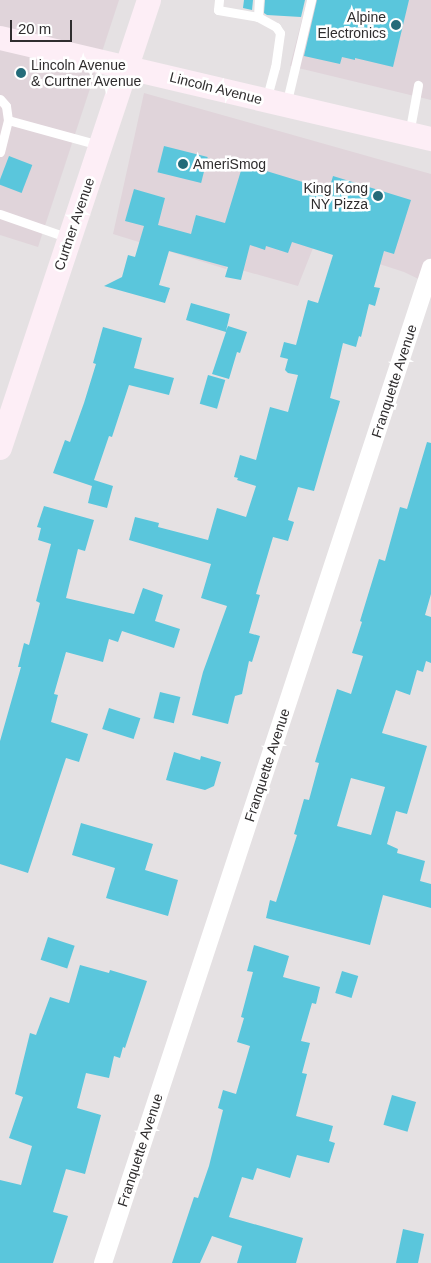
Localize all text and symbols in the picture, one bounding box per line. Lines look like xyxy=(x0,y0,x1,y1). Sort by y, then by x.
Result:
place label: Alpine Electronics xyxy=(318,9,386,41)
scale bar xyxy=(12,10,75,42)
marker: Alpine Electronics xyxy=(390,19,402,31)
text: 20 m xyxy=(18,20,51,37)
place label: Lincoln Avenue & Curtner Avenue xyxy=(31,57,142,90)
marker: Lincoln Avenue & Curtner Avenue xyxy=(15,67,27,79)
street label: Lincoln Avenue xyxy=(168,68,264,108)
place label: AmeriSmog xyxy=(193,156,266,172)
marker: AmeriSmog xyxy=(177,158,189,170)
street label: Curtner Avenue xyxy=(50,175,98,273)
place label: King Kong NY Pizza xyxy=(303,180,368,212)
marker: King Kong NY Pizza xyxy=(372,190,384,202)
street label: Franquette Avenue xyxy=(368,322,420,440)
street label: Franquette Avenue xyxy=(241,706,293,824)
street label: Franquette Avenue xyxy=(114,1091,166,1209)

